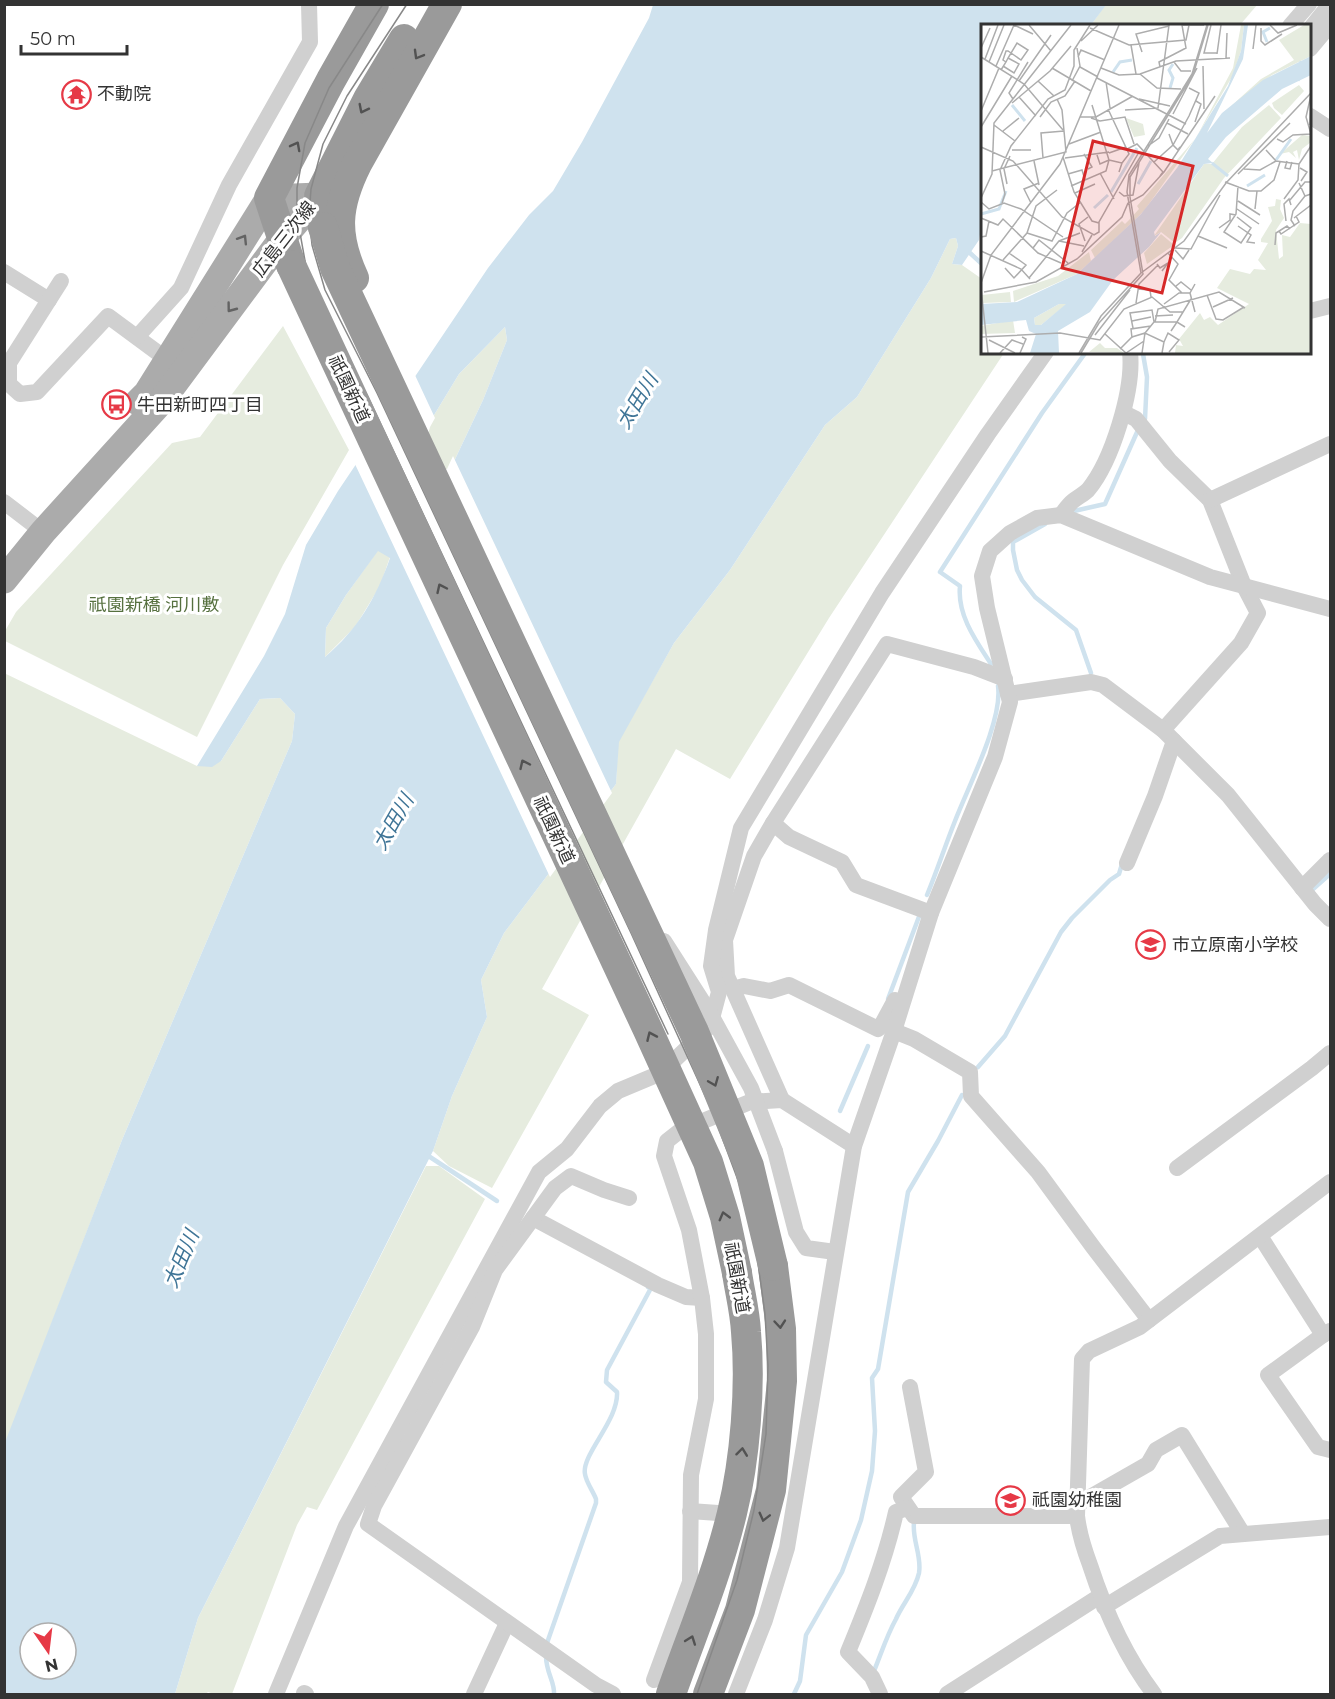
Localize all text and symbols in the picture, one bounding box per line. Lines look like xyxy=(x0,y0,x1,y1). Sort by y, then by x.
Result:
scale bar xyxy=(21,18,128,56)
inset map xyxy=(981,24,1311,354)
text: 50 m xyxy=(30,28,76,50)
one-way arrow xyxy=(414,49,425,59)
temple icon: 不動院 xyxy=(60,78,92,110)
place label: 不動院 xyxy=(97,83,151,105)
one-way arrow xyxy=(359,103,370,113)
one-way arrow xyxy=(289,141,300,152)
street label: 広島三次線 xyxy=(248,197,320,281)
one-way arrow xyxy=(235,235,247,245)
one-way arrow xyxy=(227,301,238,312)
street label: 祇園新道 xyxy=(324,352,374,426)
water label: 太田川 xyxy=(611,367,664,433)
bus stop icon: 牛田新町四丁目 xyxy=(100,389,132,421)
place label: 牛田新町四丁目 xyxy=(137,394,263,416)
one-way arrow xyxy=(437,583,449,594)
park label: 祇園新橋 河川敷 xyxy=(89,594,219,616)
one-way arrow xyxy=(519,760,531,771)
water label: 太田川 xyxy=(368,788,419,854)
street label: 祇園新道 xyxy=(529,793,579,867)
school or university icon: 市立原南小学校 xyxy=(1135,929,1167,961)
place label: 市立原南小学校 xyxy=(1172,934,1298,956)
one-way arrow xyxy=(646,1032,658,1043)
one-way arrow xyxy=(707,1075,719,1086)
one-way arrow xyxy=(719,1211,732,1221)
water label: 太田川 xyxy=(158,1225,205,1291)
street label: 祇園新道 xyxy=(720,1241,754,1315)
one-way arrow xyxy=(773,1319,786,1328)
one-way arrow xyxy=(735,1447,748,1456)
school or university icon: 祇園幼稚園 xyxy=(995,1484,1027,1516)
place label: 祇園幼稚園 xyxy=(1032,1489,1122,1511)
one-way arrow xyxy=(758,1512,771,1522)
north arrow xyxy=(18,1621,78,1681)
one-way arrow xyxy=(684,1635,697,1645)
text: N xyxy=(43,1654,60,1676)

